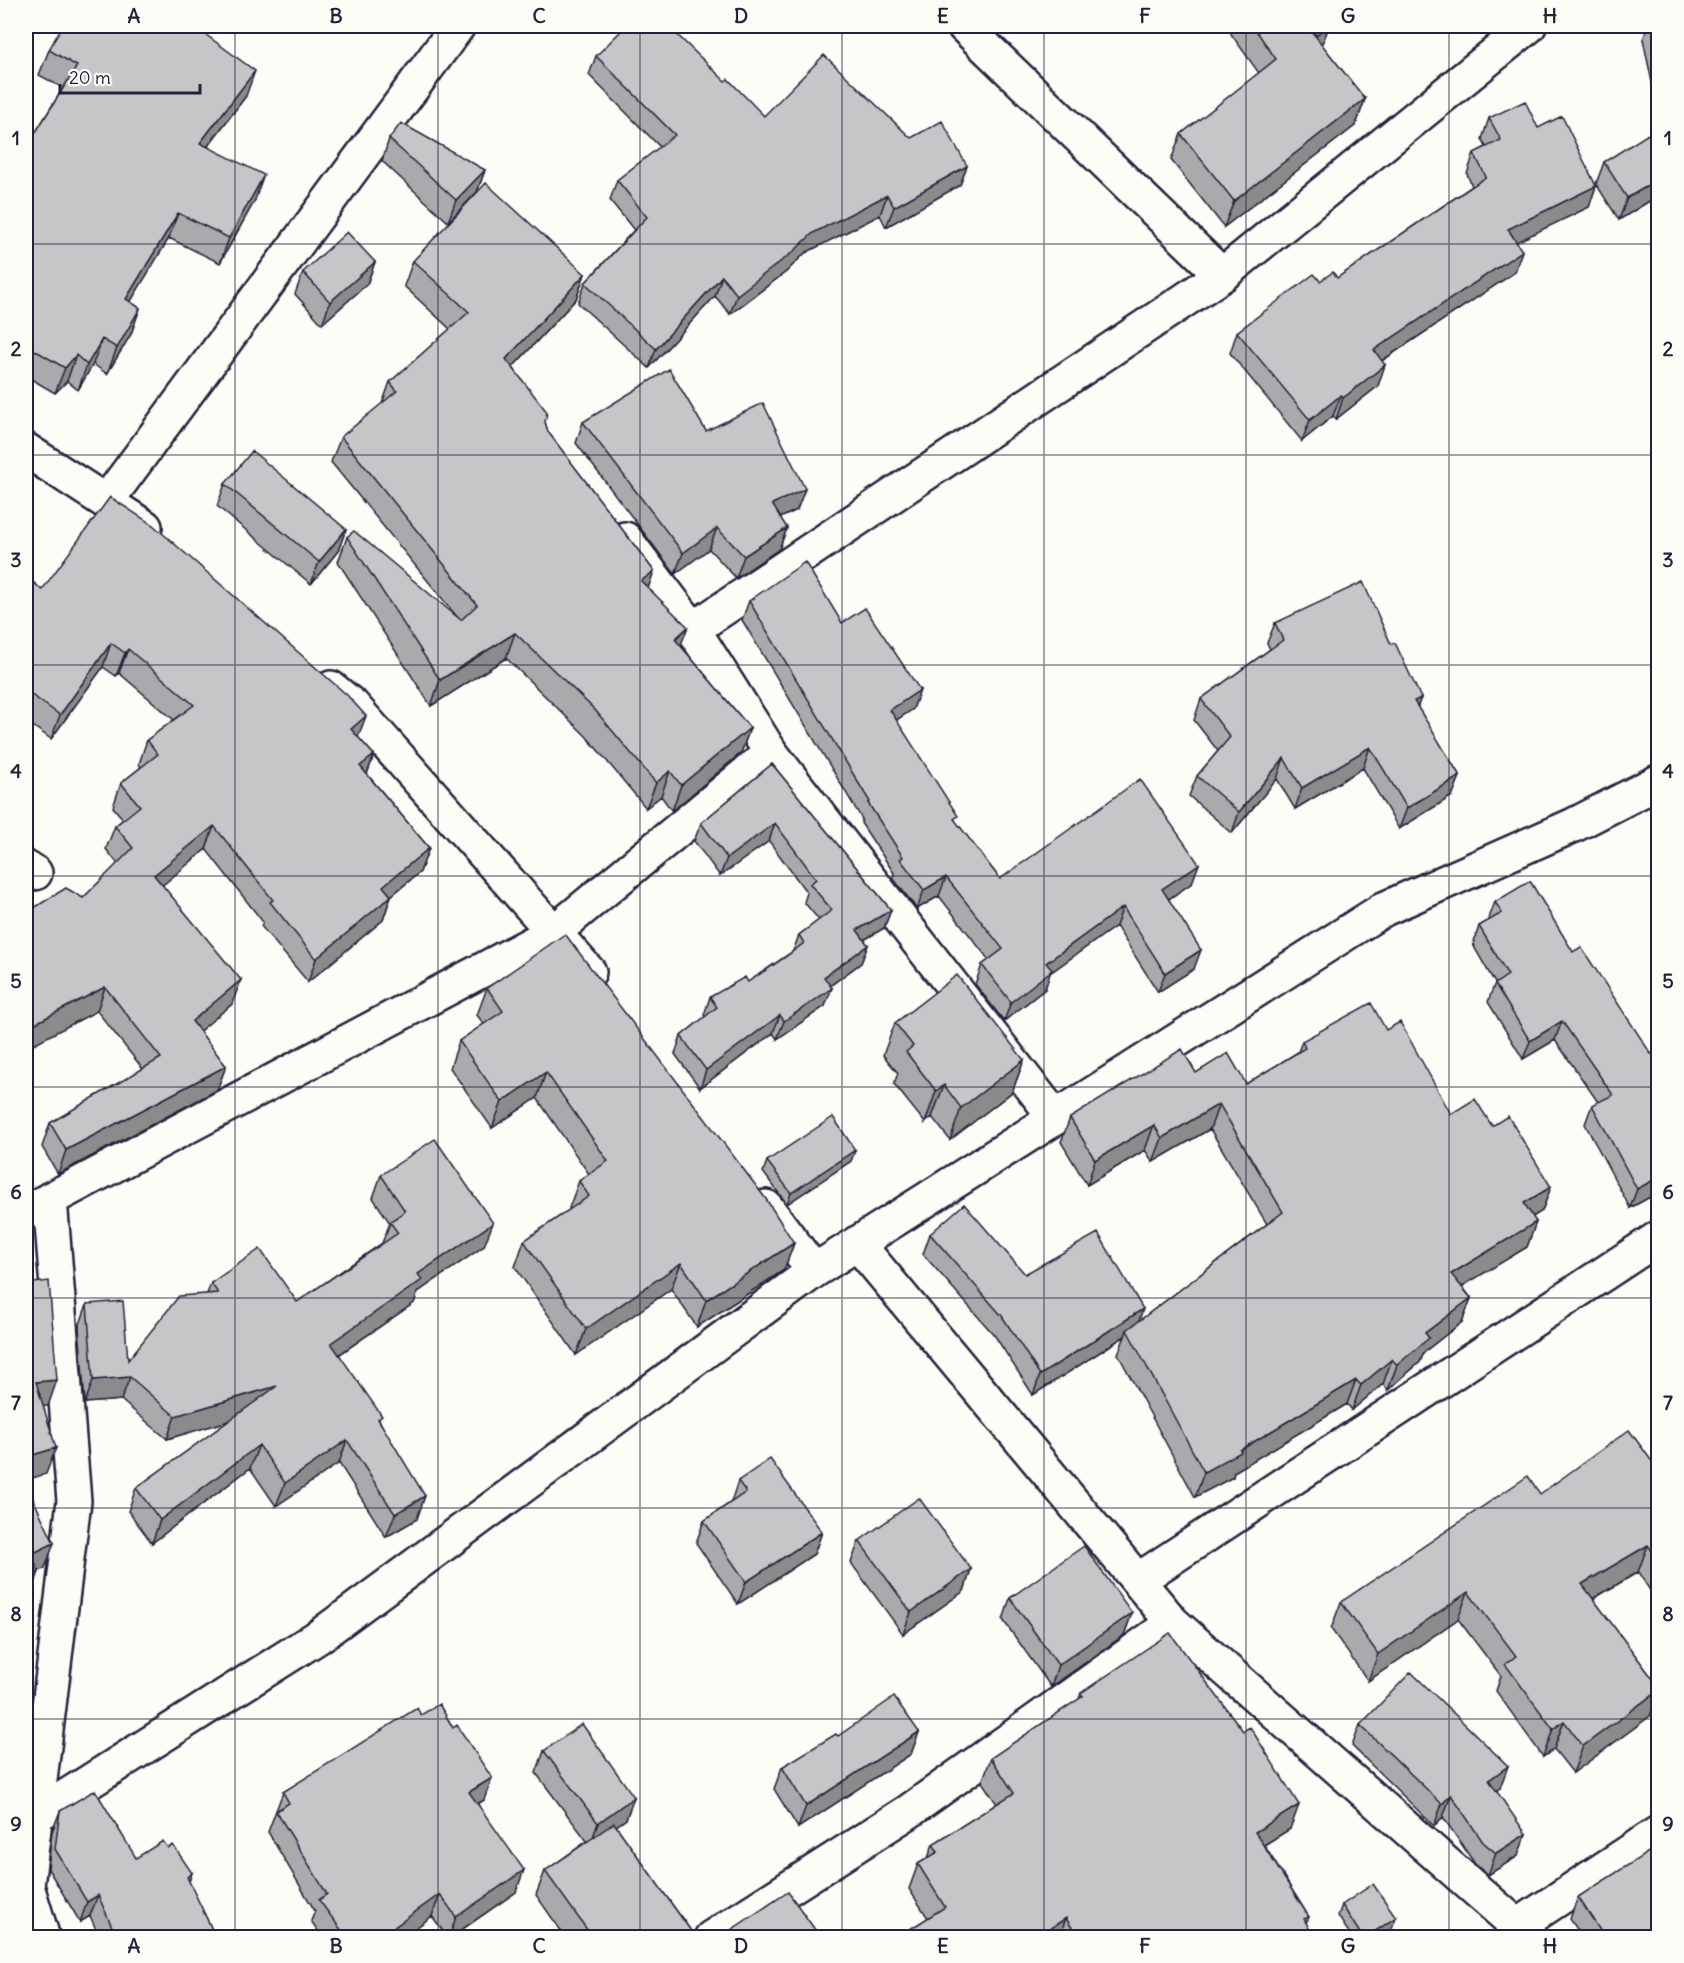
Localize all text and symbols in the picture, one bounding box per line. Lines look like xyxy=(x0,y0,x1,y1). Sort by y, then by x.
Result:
text: A xyxy=(128,3,141,28)
text: B xyxy=(329,3,343,28)
text: C xyxy=(532,3,546,28)
text: D xyxy=(734,3,748,28)
text: E xyxy=(937,3,949,28)
text: F xyxy=(1139,3,1151,28)
text: G xyxy=(1341,3,1355,28)
text: H xyxy=(1543,3,1557,28)
scale bar xyxy=(60,57,200,95)
text: 20 m xyxy=(69,66,111,89)
text: 1 xyxy=(12,125,20,150)
text: 1 xyxy=(1664,125,1672,150)
text: 2 xyxy=(11,336,22,361)
text: 2 xyxy=(1663,336,1674,361)
text: 3 xyxy=(10,547,22,572)
text: 3 xyxy=(1662,547,1674,572)
text: 4 xyxy=(10,758,22,783)
text: 4 xyxy=(1662,758,1674,783)
text: 5 xyxy=(10,968,22,993)
text: 5 xyxy=(1662,968,1674,993)
text: 6 xyxy=(10,1179,22,1204)
text: 6 xyxy=(1662,1179,1674,1204)
text: 7 xyxy=(11,1390,21,1415)
text: 7 xyxy=(1663,1390,1673,1415)
text: 8 xyxy=(10,1601,22,1626)
text: 8 xyxy=(1662,1601,1674,1626)
text: 9 xyxy=(10,1811,22,1836)
text: 9 xyxy=(1662,1811,1674,1836)
text: A xyxy=(128,1933,141,1958)
text: B xyxy=(329,1933,343,1958)
text: C xyxy=(532,1933,546,1958)
text: D xyxy=(734,1933,748,1958)
text: E xyxy=(937,1933,949,1958)
text: F xyxy=(1139,1933,1151,1958)
text: G xyxy=(1341,1933,1355,1958)
text: H xyxy=(1543,1933,1557,1958)

